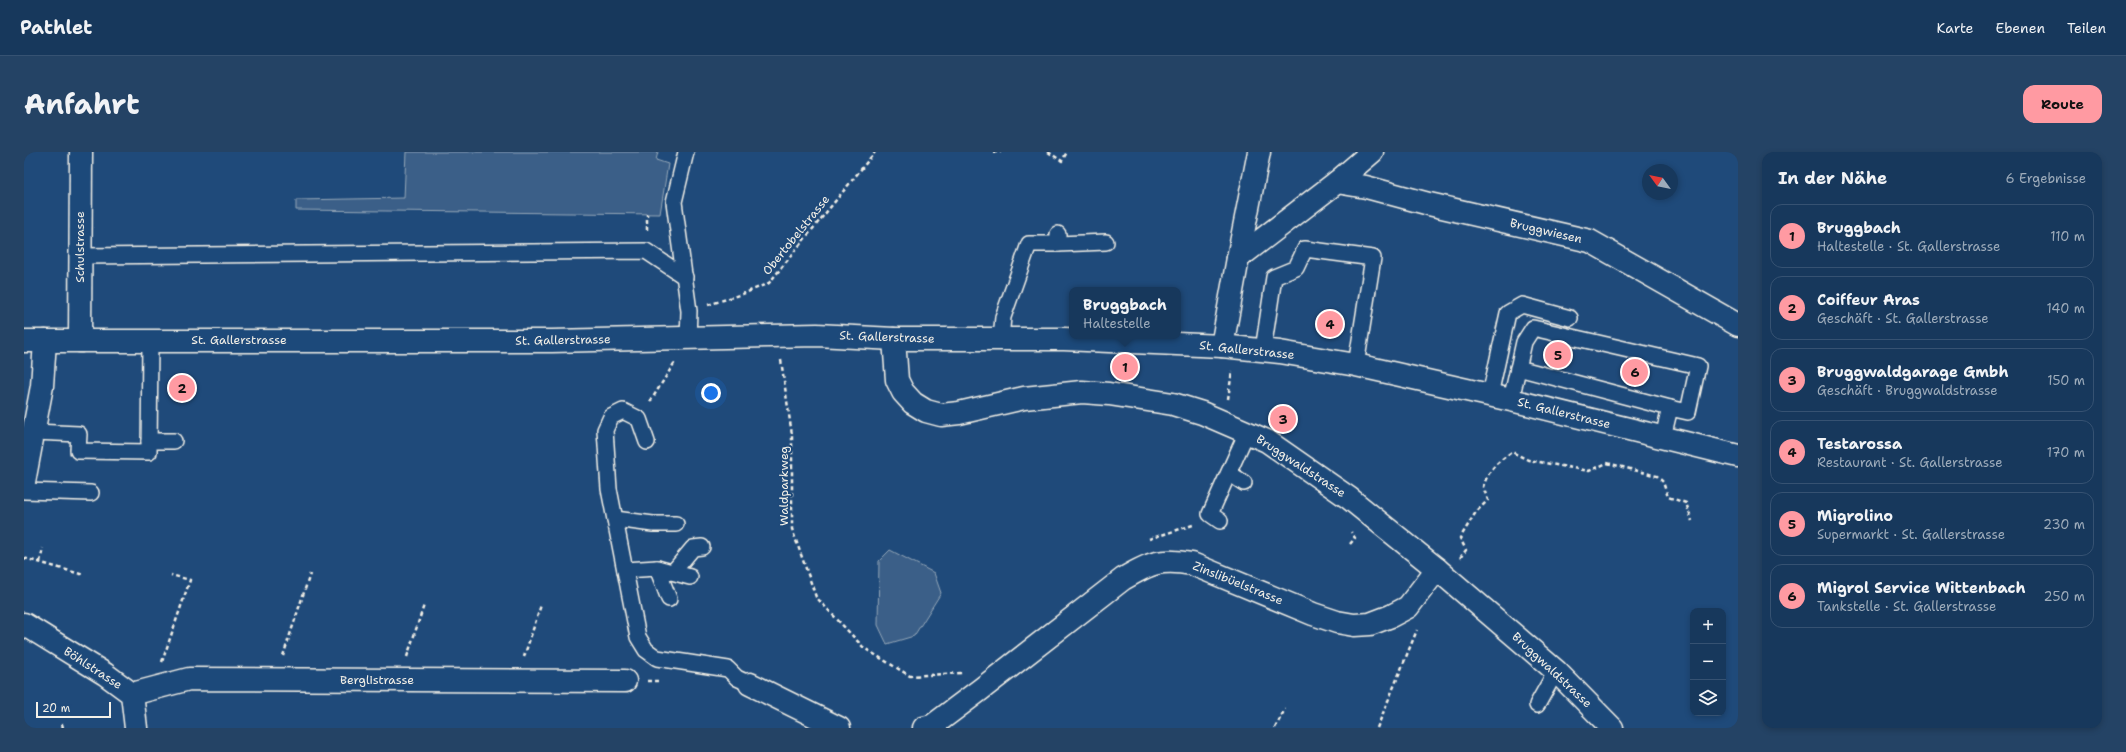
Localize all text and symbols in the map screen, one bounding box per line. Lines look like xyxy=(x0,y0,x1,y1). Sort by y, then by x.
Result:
text: Pathlet xyxy=(20,15,92,40)
text: Karte xyxy=(1937,19,1974,37)
text: Ebenen xyxy=(1996,19,2045,37)
text: Teilen xyxy=(2067,19,2106,37)
text: Anfahrt xyxy=(24,85,140,123)
button: Route xyxy=(2023,85,2102,123)
north arrow xyxy=(1642,164,1678,200)
text: In der Nähe xyxy=(1778,167,1887,189)
text: 6 Ergebnisse xyxy=(2006,170,2086,187)
street label: Obertobelstrasse xyxy=(759,192,833,278)
street label: Schulstrasse xyxy=(72,211,88,283)
street label: Bruggwiesen xyxy=(1508,215,1584,247)
text: Bruggbach xyxy=(1817,218,1901,238)
text: 1 xyxy=(1789,228,1795,245)
text: 110 m xyxy=(2050,228,2085,245)
text: Haltestelle · St. Gallerstrasse xyxy=(1817,238,2000,255)
popup xyxy=(1069,287,1181,339)
text: Coiffeur Aras xyxy=(1817,290,1920,310)
text: Bruggbach xyxy=(1083,295,1167,315)
text: 2 xyxy=(1787,300,1797,317)
text: 140 m xyxy=(2046,300,2085,317)
pin: 4 xyxy=(1317,309,1343,339)
text: Geschäft · St. Gallerstrasse xyxy=(1817,310,1989,327)
text: Haltestelle xyxy=(1083,315,1151,332)
street label: St. Gallerstrasse xyxy=(839,327,935,347)
street label: St. Gallerstrasse xyxy=(515,331,611,349)
street label: St. Gallerstrasse xyxy=(191,332,287,348)
street label: St. Gallerstrasse xyxy=(1199,337,1295,363)
pin: 5 xyxy=(1545,340,1571,370)
pin: 1 xyxy=(1112,352,1138,382)
pin: 6 xyxy=(1622,357,1648,387)
text: Bruggwaldgarage Gmbh xyxy=(1817,362,2008,382)
text: 3 xyxy=(1787,372,1797,389)
text: 150 m xyxy=(2047,372,2085,389)
pin: 2 xyxy=(169,373,195,403)
text: Geschäft · Bruggwaldstrasse xyxy=(1817,382,1998,399)
your location xyxy=(701,383,721,403)
street label: St. Gallerstrasse xyxy=(1516,394,1612,432)
pin: 3 xyxy=(1270,404,1296,434)
street label: Bruggwaldstrasse xyxy=(1253,431,1349,501)
text: Testarossa xyxy=(1817,434,1902,454)
text: 4 xyxy=(1787,444,1797,461)
text: 170 m xyxy=(2047,444,2085,461)
street label: Waldparkweg xyxy=(776,446,792,526)
text: Restaurant · St. Gallerstrasse xyxy=(1817,454,2003,471)
text: Migrolino xyxy=(1817,506,1893,526)
text: 5 xyxy=(1788,516,1796,533)
text: 230 m xyxy=(2043,516,2085,533)
text: Supermarkt · St. Gallerstrasse xyxy=(1817,526,2005,543)
street label: Zinslibüelstrasse xyxy=(1191,558,1286,608)
text: Migrol Service Wittenbach xyxy=(1817,578,2025,598)
text: 6 xyxy=(1787,588,1797,605)
text: 250 m xyxy=(2044,588,2085,605)
text: Tankstelle · St. Gallerstrasse xyxy=(1817,598,1996,615)
map controls xyxy=(1690,608,1726,716)
button: + xyxy=(1690,608,1726,644)
street label: Bruggwaldstrasse xyxy=(1509,629,1596,711)
street label: Böhlstrasse xyxy=(61,643,125,693)
button: − xyxy=(1690,644,1726,680)
street label: Berglistrasse xyxy=(340,672,414,688)
button: layers xyxy=(1690,680,1726,716)
scale bar xyxy=(36,700,111,719)
text: 20 m xyxy=(42,701,70,716)

